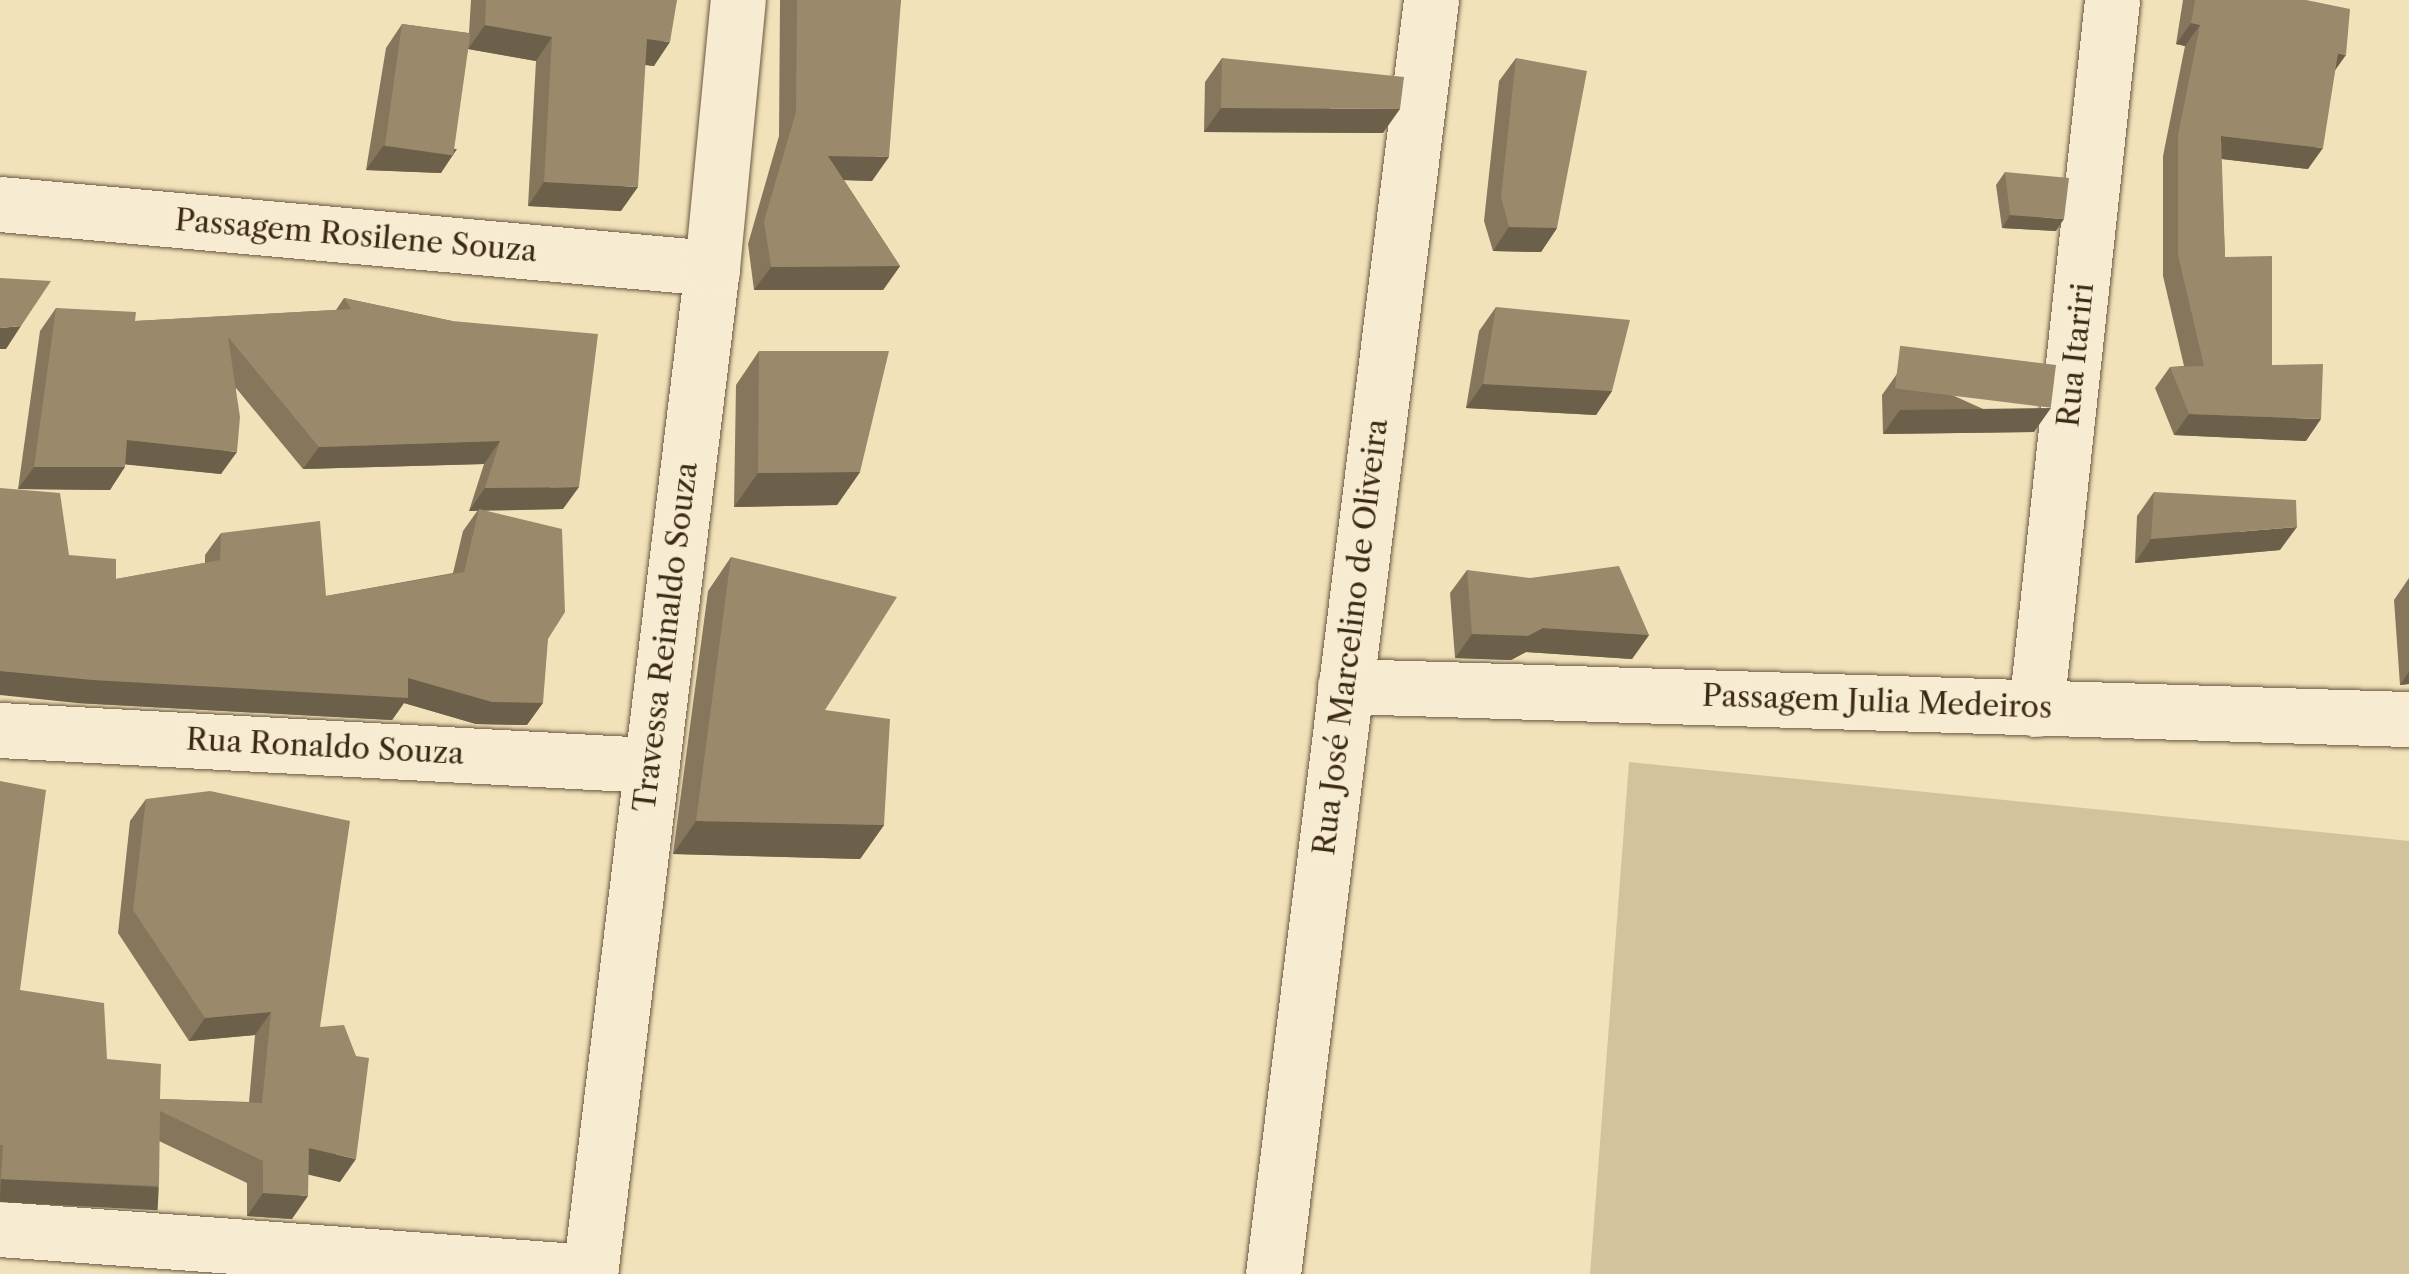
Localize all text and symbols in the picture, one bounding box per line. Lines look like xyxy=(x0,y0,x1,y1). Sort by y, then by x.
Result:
street label: Passagem Rosilene Souza xyxy=(173,202,539,270)
street label: Rua Itariri xyxy=(2051,281,2101,429)
street label: Rua José Marcelino de Oliveira xyxy=(1306,417,1396,857)
street label: Travessa Reinaldo Souza xyxy=(627,460,705,814)
street label: Passagem Julia Medeiros xyxy=(1701,678,2053,726)
street label: Rua Ronaldo Souza xyxy=(185,722,465,772)

